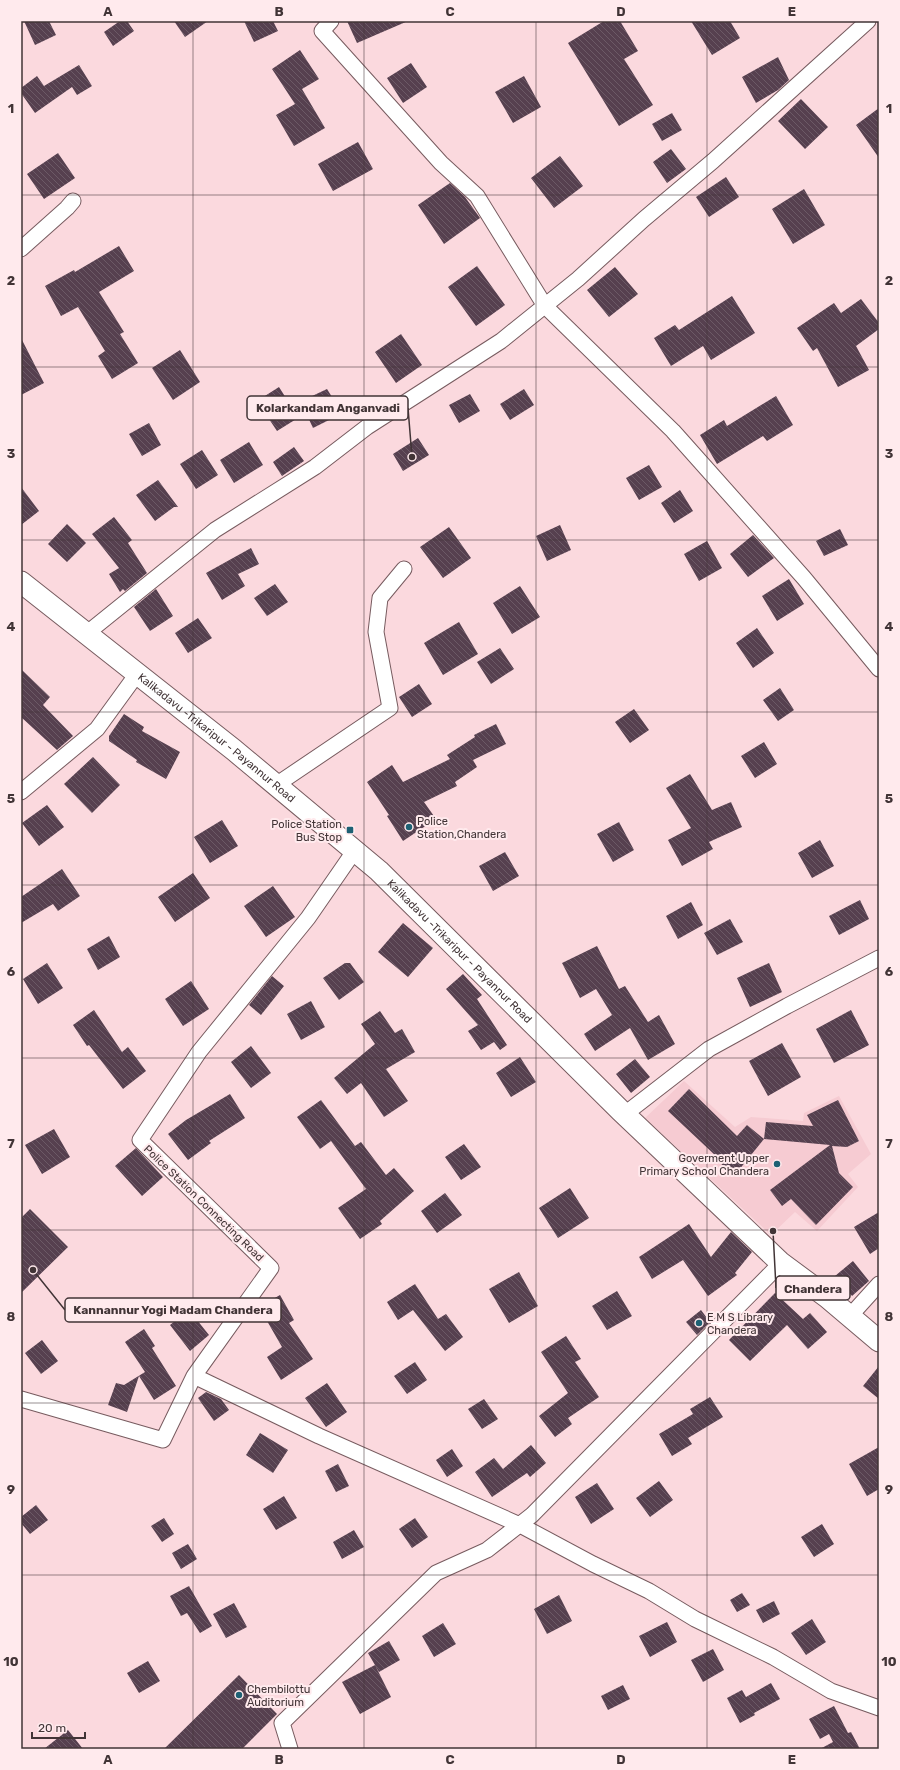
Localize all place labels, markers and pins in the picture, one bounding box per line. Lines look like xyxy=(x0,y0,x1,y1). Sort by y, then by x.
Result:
callout: Kolarkandam Anganvadi xyxy=(247,396,408,420)
place label: Police Station,Chandera xyxy=(417,815,506,841)
place label: Police Station Bus Stop xyxy=(271,818,342,844)
marker: Police Station,Chandera xyxy=(404,822,414,832)
marker: Police Station Bus Stop xyxy=(345,825,355,835)
place label: Goverment Upper Primary School Chandera xyxy=(639,1152,770,1178)
marker: Goverment Upper Primary School Chandera xyxy=(772,1159,782,1169)
callout: Chandera xyxy=(776,1276,850,1300)
callout: Kannannur Yogi Madam Chandera xyxy=(65,1298,281,1322)
place label: E M S Library Chandera xyxy=(707,1311,773,1337)
marker: E M S Library Chandera xyxy=(694,1318,704,1328)
place label: Chembilottu Auditorium xyxy=(247,1683,310,1709)
marker: Chembilottu Auditorium xyxy=(234,1690,244,1700)

